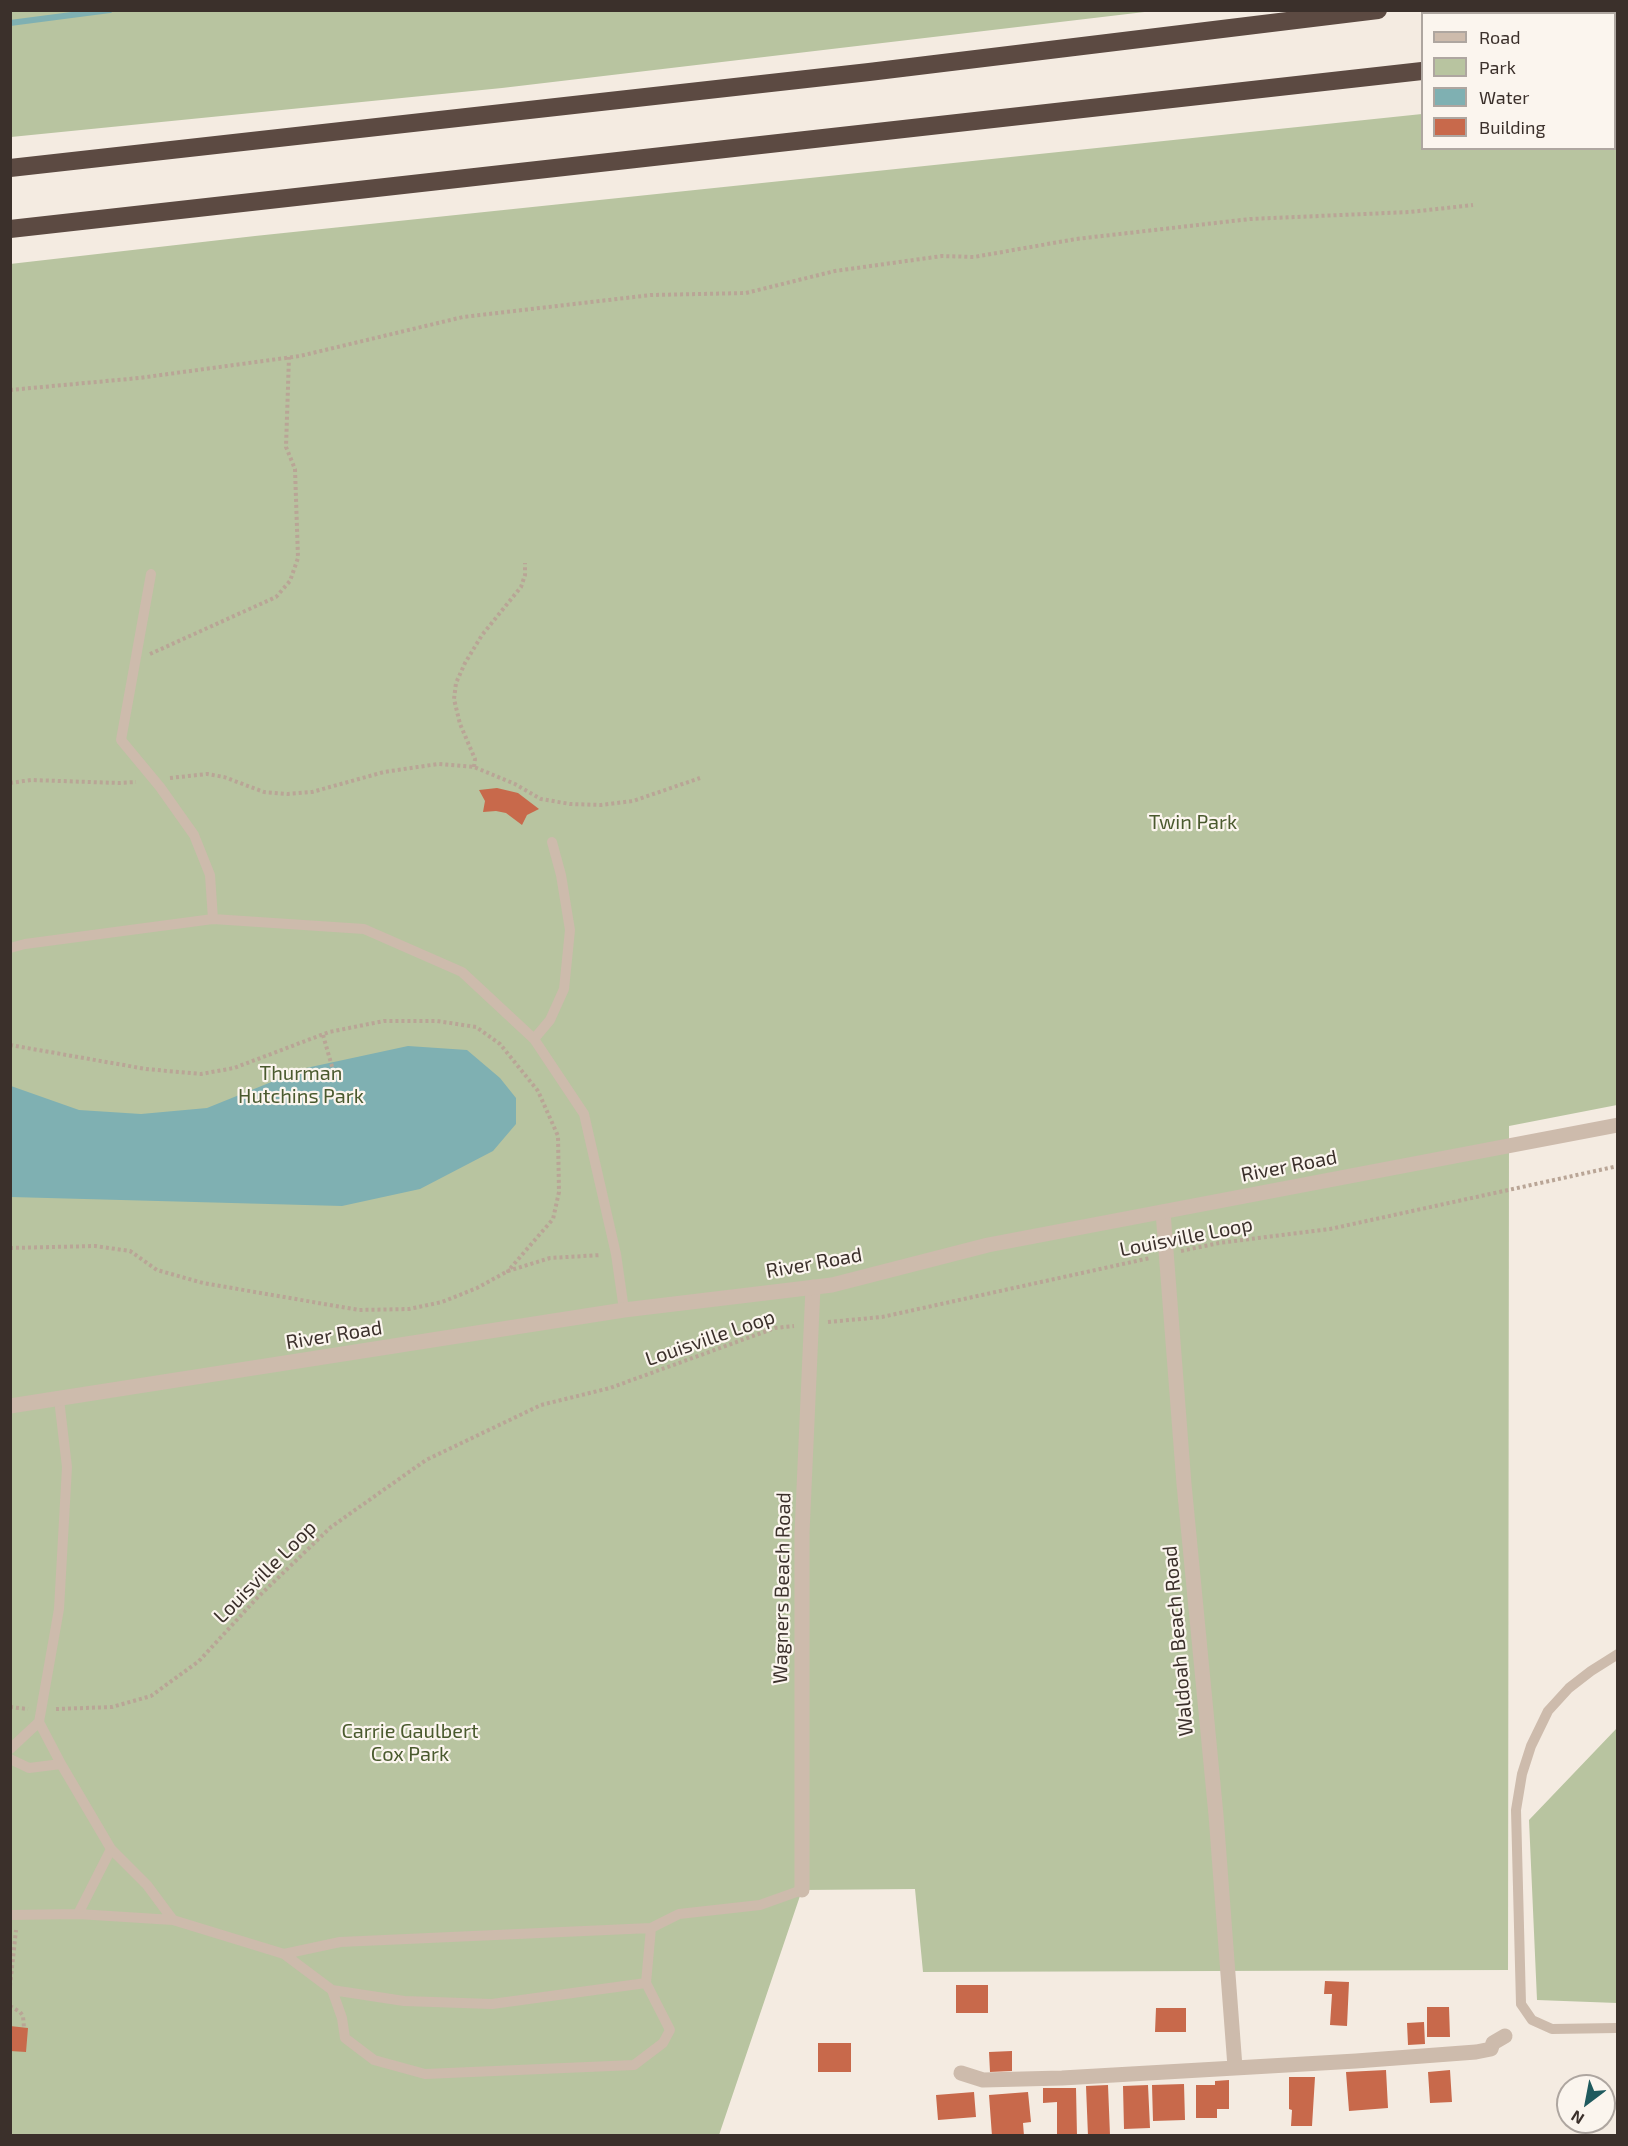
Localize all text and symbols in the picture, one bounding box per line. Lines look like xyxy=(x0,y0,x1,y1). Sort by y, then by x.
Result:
legend xyxy=(1421,12,1616,150)
text: Road xyxy=(1479,26,1520,48)
text: Park xyxy=(1479,56,1516,78)
text: Water xyxy=(1479,86,1529,108)
text: Building xyxy=(1479,116,1546,138)
park label: Twin Park xyxy=(1149,810,1237,834)
park label: Thurman Hutchins Park xyxy=(238,1061,364,1108)
street label: River Road xyxy=(1239,1145,1339,1187)
street label: Louisville Loop xyxy=(1117,1212,1255,1262)
street label: River Road xyxy=(764,1243,864,1283)
street label: Louisville Loop xyxy=(642,1305,778,1371)
street label: River Road xyxy=(284,1316,384,1354)
street label: Wagners Beach Road xyxy=(768,1492,796,1684)
street label: Louisville Loop xyxy=(209,1516,321,1628)
street label: Waldoah Beach Road xyxy=(1158,1545,1198,1737)
park label: Carrie Gaulbert Cox Park xyxy=(341,1719,479,1766)
north arrow xyxy=(1556,2074,1616,2134)
text: N xyxy=(1567,2107,1587,2129)

